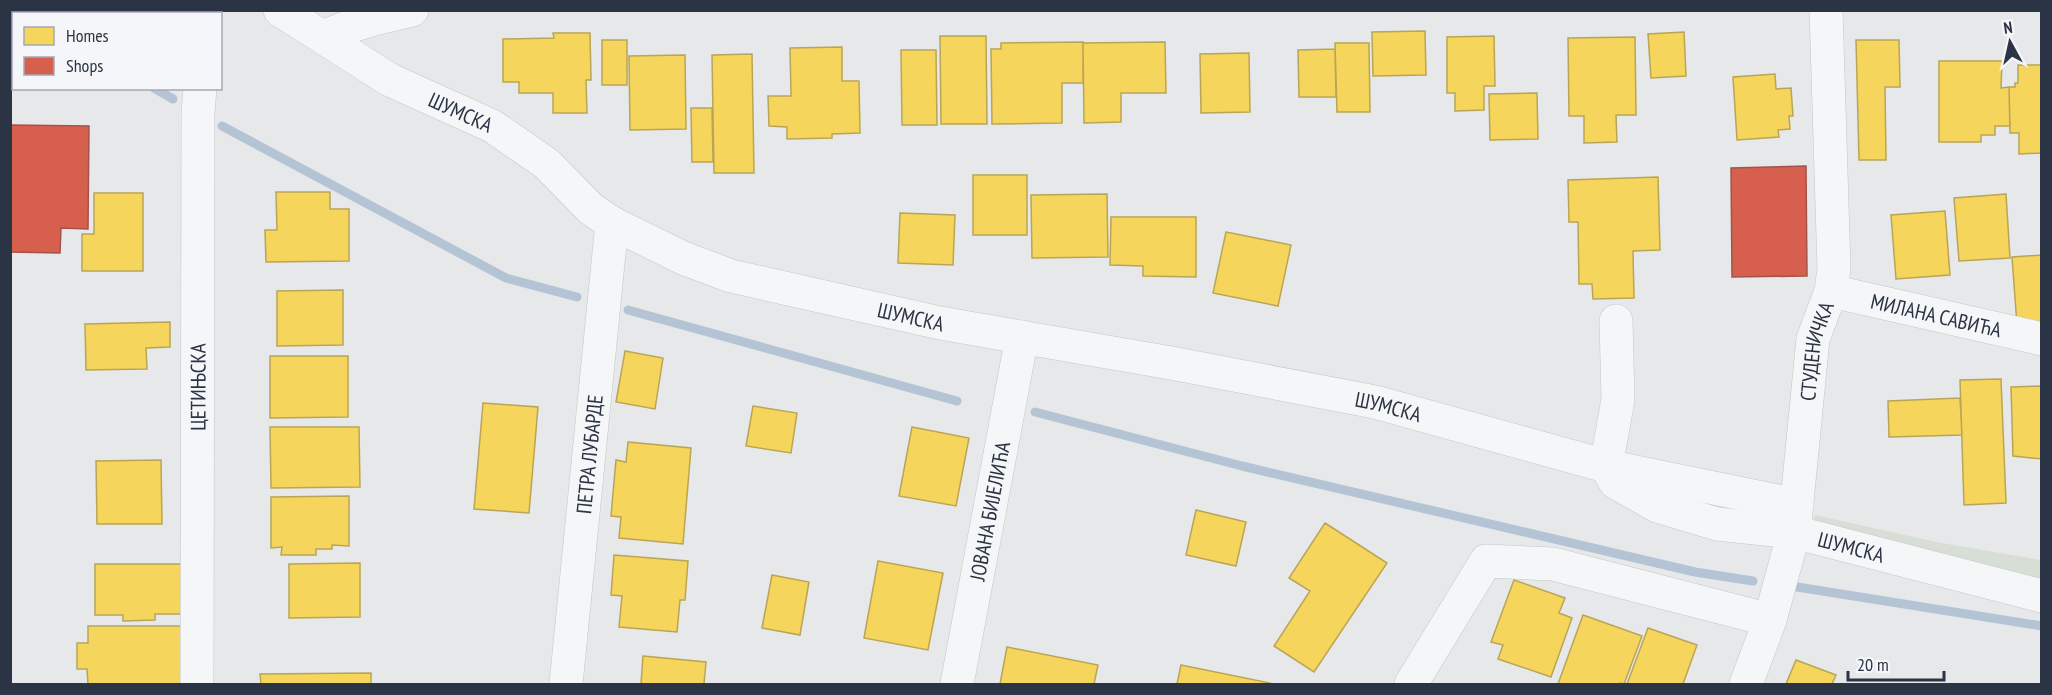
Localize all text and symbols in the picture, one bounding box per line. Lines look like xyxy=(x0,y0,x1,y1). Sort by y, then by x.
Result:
legend xyxy=(12,12,222,90)
north arrow xyxy=(1980,12,2040,72)
text: N xyxy=(2002,17,2014,38)
text: Homes xyxy=(66,24,109,47)
text: Shops xyxy=(66,54,103,77)
street label: ШУМСКА xyxy=(424,86,497,138)
street label: МИЛАНА САВИЋА xyxy=(1868,287,2004,343)
street label: ШУМСКА xyxy=(875,296,947,337)
street label: СТУДЕНИЧКА xyxy=(1793,298,1839,402)
street label: ЦЕТИЊСКА xyxy=(184,343,211,431)
street label: ШУМСКА xyxy=(1353,385,1425,428)
street label: ПЕТРА ЛУБАРДЕ xyxy=(570,393,608,515)
street label: ЈОВАНА БИЈЕЛИЋА xyxy=(963,439,1016,584)
street label: ШУМСКА xyxy=(1815,525,1887,568)
scale bar xyxy=(1848,644,1944,682)
text: 20 m xyxy=(1857,653,1889,676)

